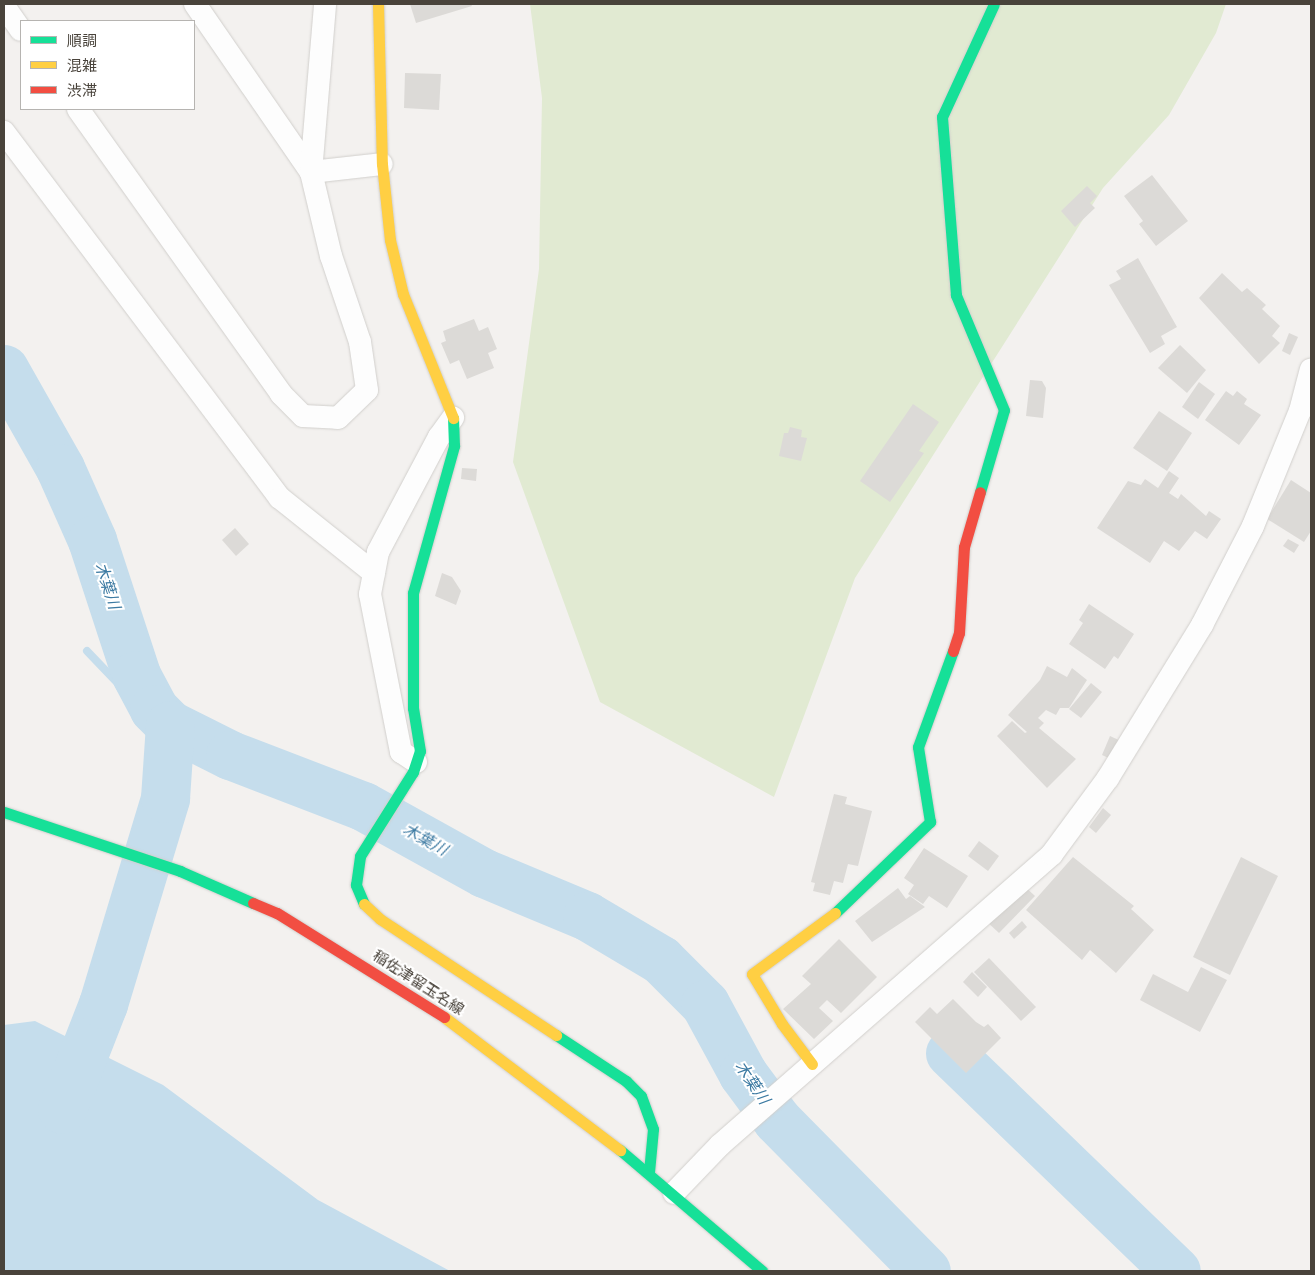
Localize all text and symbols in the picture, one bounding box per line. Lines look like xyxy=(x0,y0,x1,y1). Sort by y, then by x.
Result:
legend xyxy=(20,20,195,110)
text: 順調 xyxy=(67,32,97,50)
text: 混雑 xyxy=(67,57,97,75)
text: 渋滞 xyxy=(67,82,97,100)
water label: 木葉川 xyxy=(90,560,124,612)
water label: 木葉川 xyxy=(399,820,451,860)
street label: 稲佐津留玉名線 xyxy=(369,947,467,1019)
water label: 木葉川 xyxy=(731,1058,773,1108)

